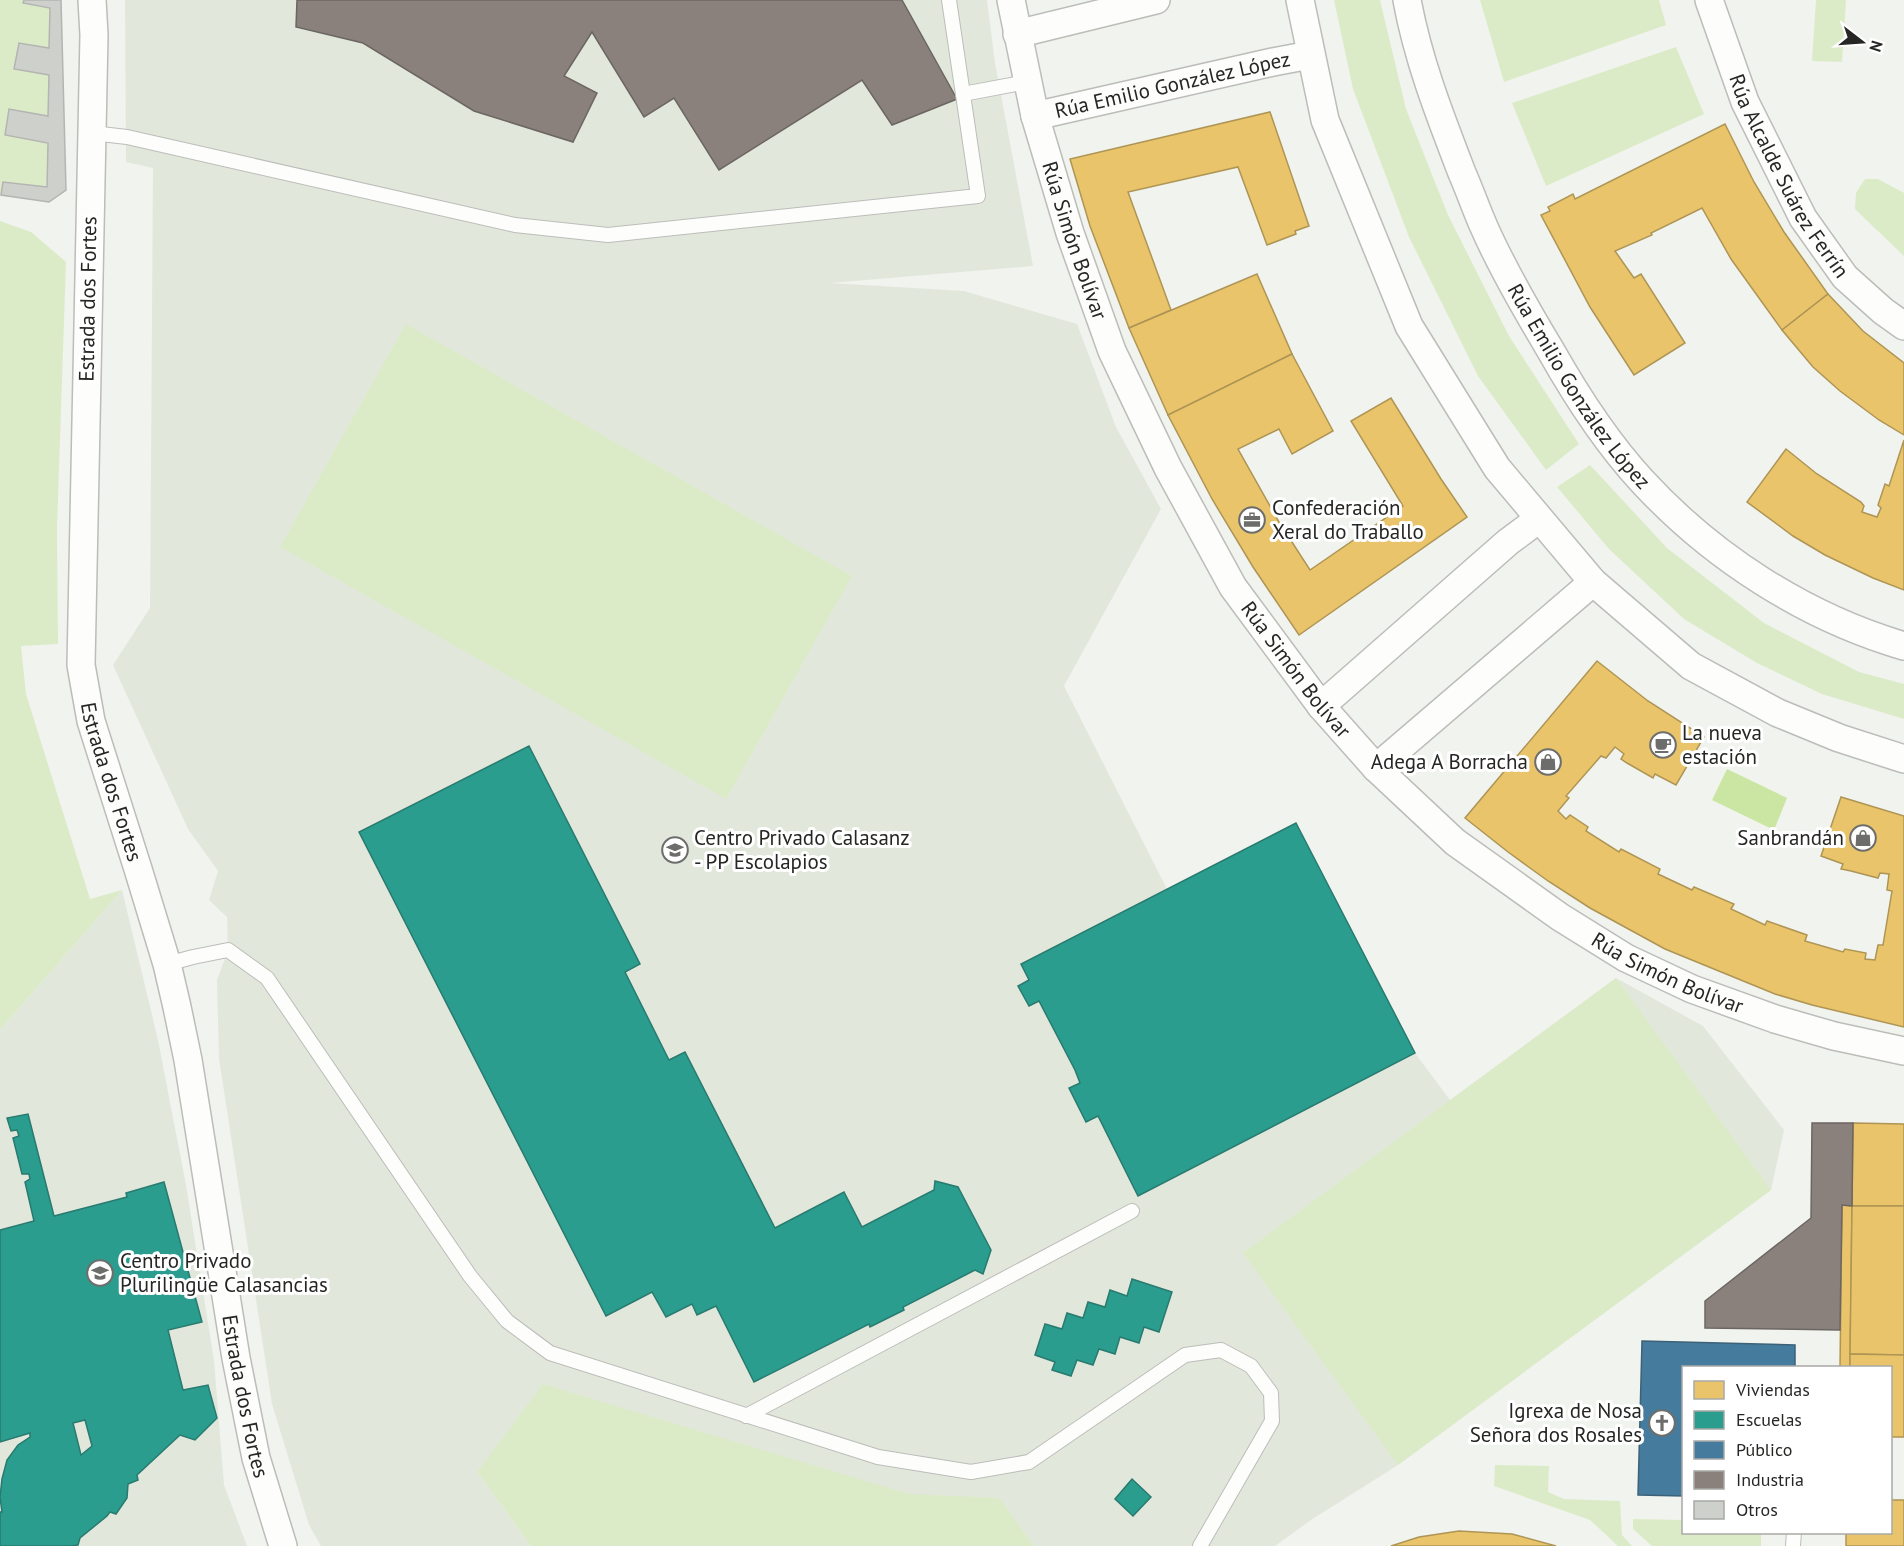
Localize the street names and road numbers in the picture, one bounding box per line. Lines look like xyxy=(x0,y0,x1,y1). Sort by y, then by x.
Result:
street label: Rúa Emilio González López xyxy=(1052,45,1292,124)
street label: Rúa Alcalde Suárez Ferrín xyxy=(1723,70,1855,283)
street label: Rúa Simón Bolívar xyxy=(1036,158,1114,323)
street label: Estrada dos Fortes xyxy=(73,216,102,382)
street label: Rúa Emilio González López xyxy=(1502,279,1656,494)
street label: Rúa Simón Bolívar xyxy=(1235,596,1357,743)
street label: Estrada dos Fortes xyxy=(75,700,149,865)
street label: Rúa Simón Bolívar xyxy=(1586,926,1747,1019)
street label: Estrada dos Fortes xyxy=(216,1313,275,1481)

